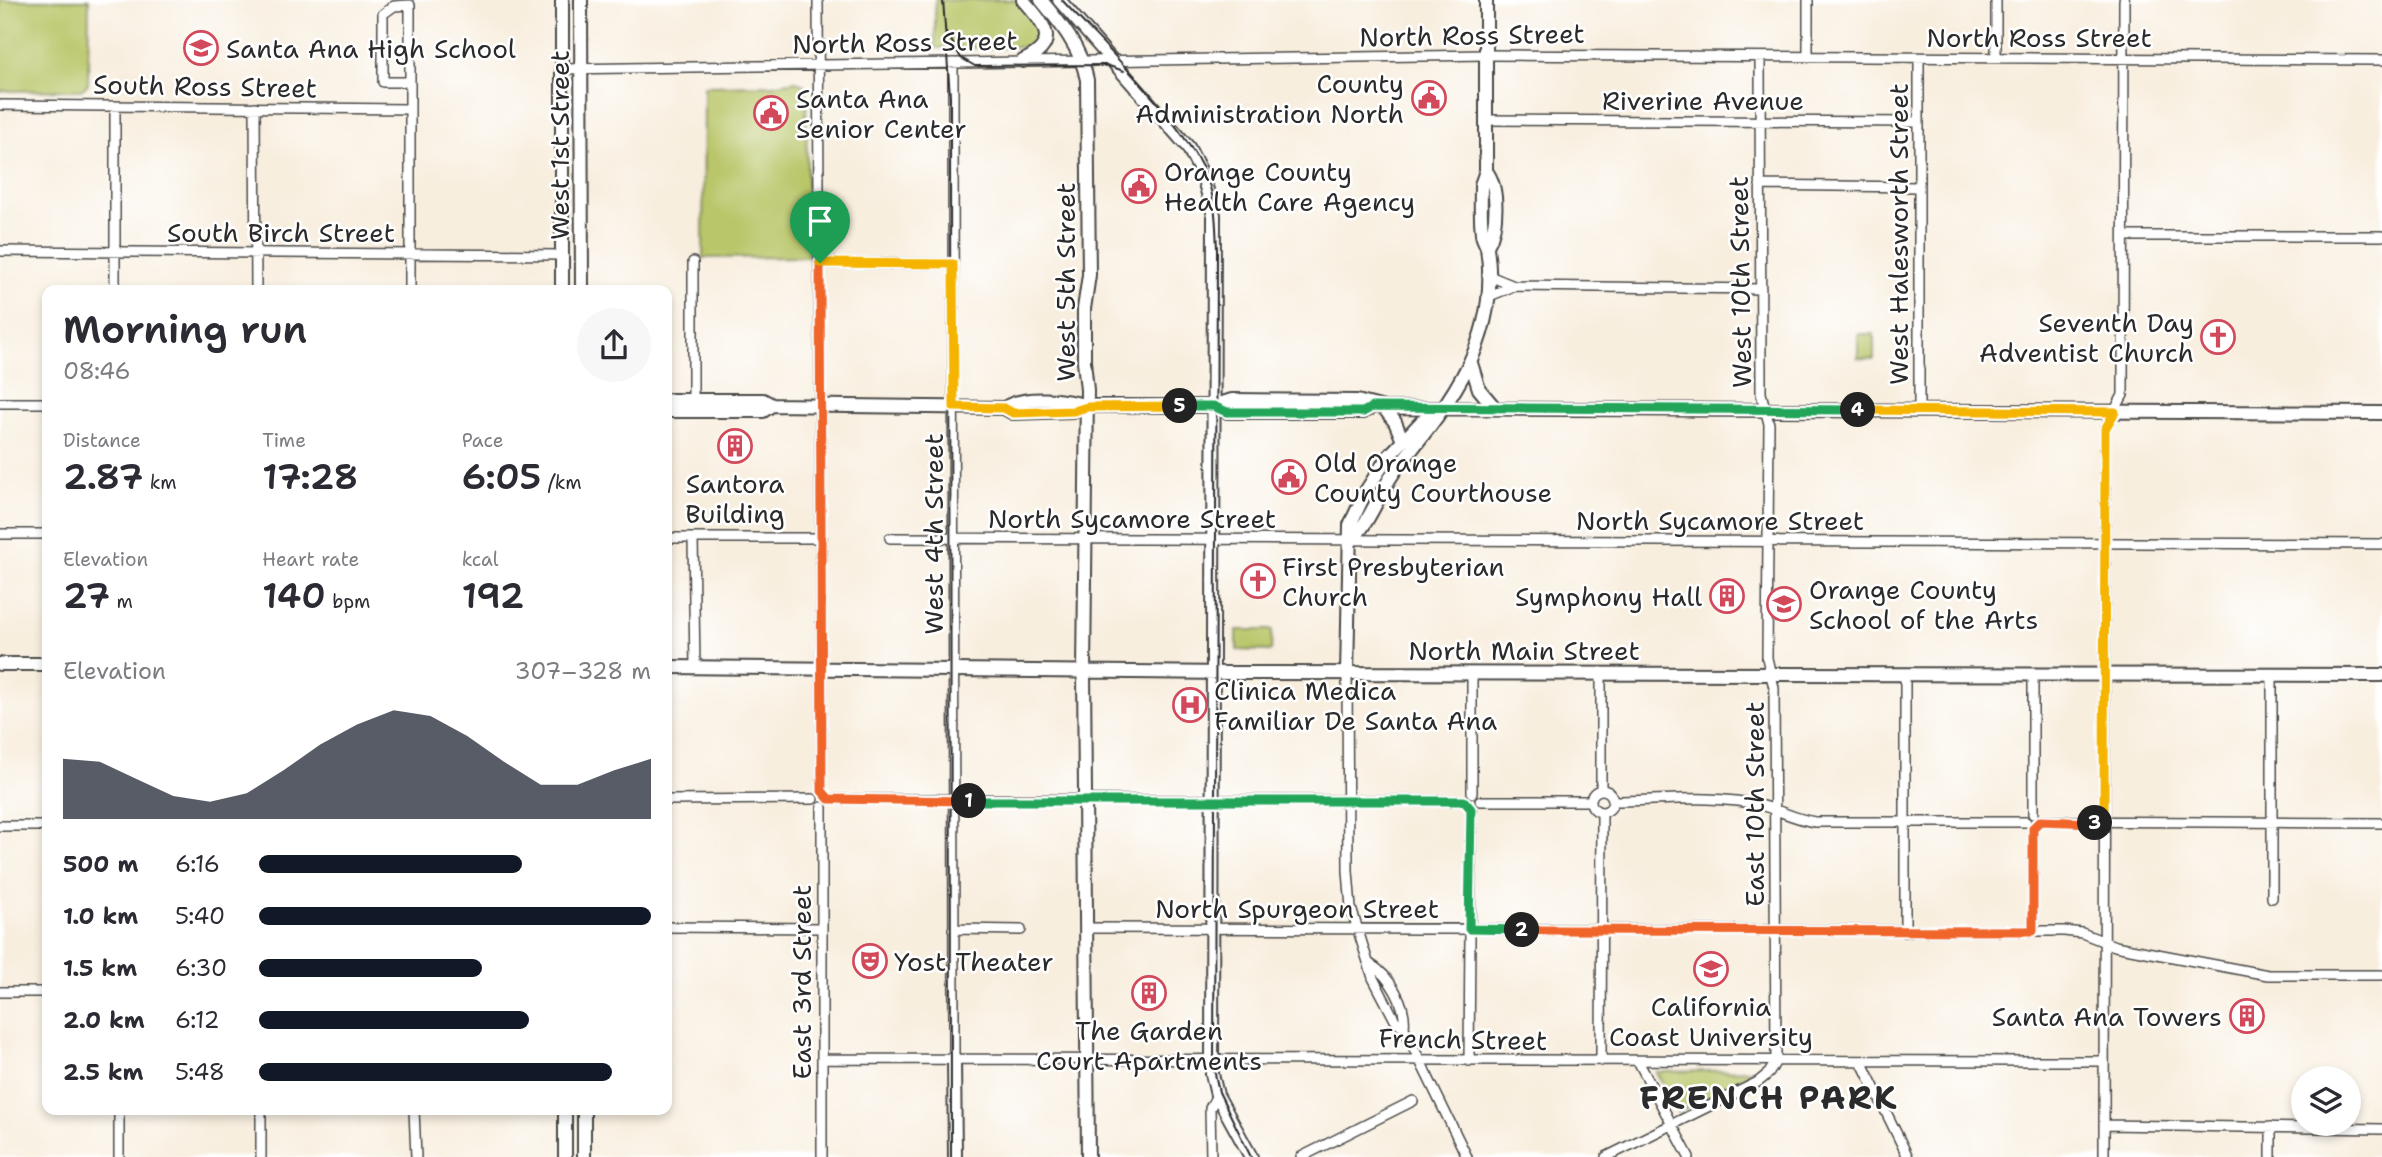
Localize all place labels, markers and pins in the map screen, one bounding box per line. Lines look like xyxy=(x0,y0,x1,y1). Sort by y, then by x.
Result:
school or university icon: Santa Ana High School xyxy=(182,29,220,67)
place label: Santa Ana High School xyxy=(226,31,516,66)
place label: County Administration North xyxy=(1135,66,1404,131)
public building icon: County Administration North xyxy=(1410,79,1448,117)
place label: Santa Ana Senior Center xyxy=(796,81,966,146)
public building icon: Santa Ana Senior Center xyxy=(752,94,790,132)
place label: Orange County Health Care Agency xyxy=(1164,154,1415,219)
public building icon: Orange County Health Care Agency xyxy=(1120,167,1158,205)
pin xyxy=(790,191,850,263)
place label: Seventh Day Adventist Church xyxy=(1979,305,2194,370)
church icon: Seventh Day Adventist Church xyxy=(2199,318,2237,356)
pin: 5 xyxy=(1162,388,1198,424)
pin: 4 xyxy=(1840,392,1876,428)
building icon: Santora Building xyxy=(716,427,754,465)
place label: Old Orange County Courthouse xyxy=(1314,445,1552,510)
public building icon: Old Orange County Courthouse xyxy=(1270,458,1308,496)
place label: Santora Building xyxy=(685,466,785,531)
place label: First Presbyterian Church xyxy=(1282,549,1504,614)
church icon: First Presbyterian Church xyxy=(1239,562,1277,600)
place label: Orange County School of the Arts xyxy=(1809,572,2038,637)
building icon: Symphony Hall xyxy=(1708,577,1746,615)
place label: Symphony Hall xyxy=(1515,579,1702,614)
school or university icon: Orange County School of the Arts xyxy=(1765,585,1803,623)
place label: Clinica Medica Familiar De Santa Ana xyxy=(1214,673,1497,738)
hospital icon: Clinica Medica Familiar De Santa Ana xyxy=(1171,686,1209,724)
pin: 1 xyxy=(951,784,986,818)
pin: 3 xyxy=(2078,806,2112,840)
pin: 2 xyxy=(1504,912,1540,948)
theatre icon: Yost Theater xyxy=(851,942,889,980)
place label: Yost Theater xyxy=(894,944,1054,979)
school or university icon: California Coast University xyxy=(1692,950,1730,988)
building icon: The Garden Court Apartments xyxy=(1130,974,1168,1012)
place label: California Coast University xyxy=(1609,989,1813,1054)
building icon: Santa Ana Towers xyxy=(2228,997,2266,1035)
place label: Santa Ana Towers xyxy=(1992,999,2222,1034)
place label: The Garden Court Apartments xyxy=(1036,1013,1262,1078)

